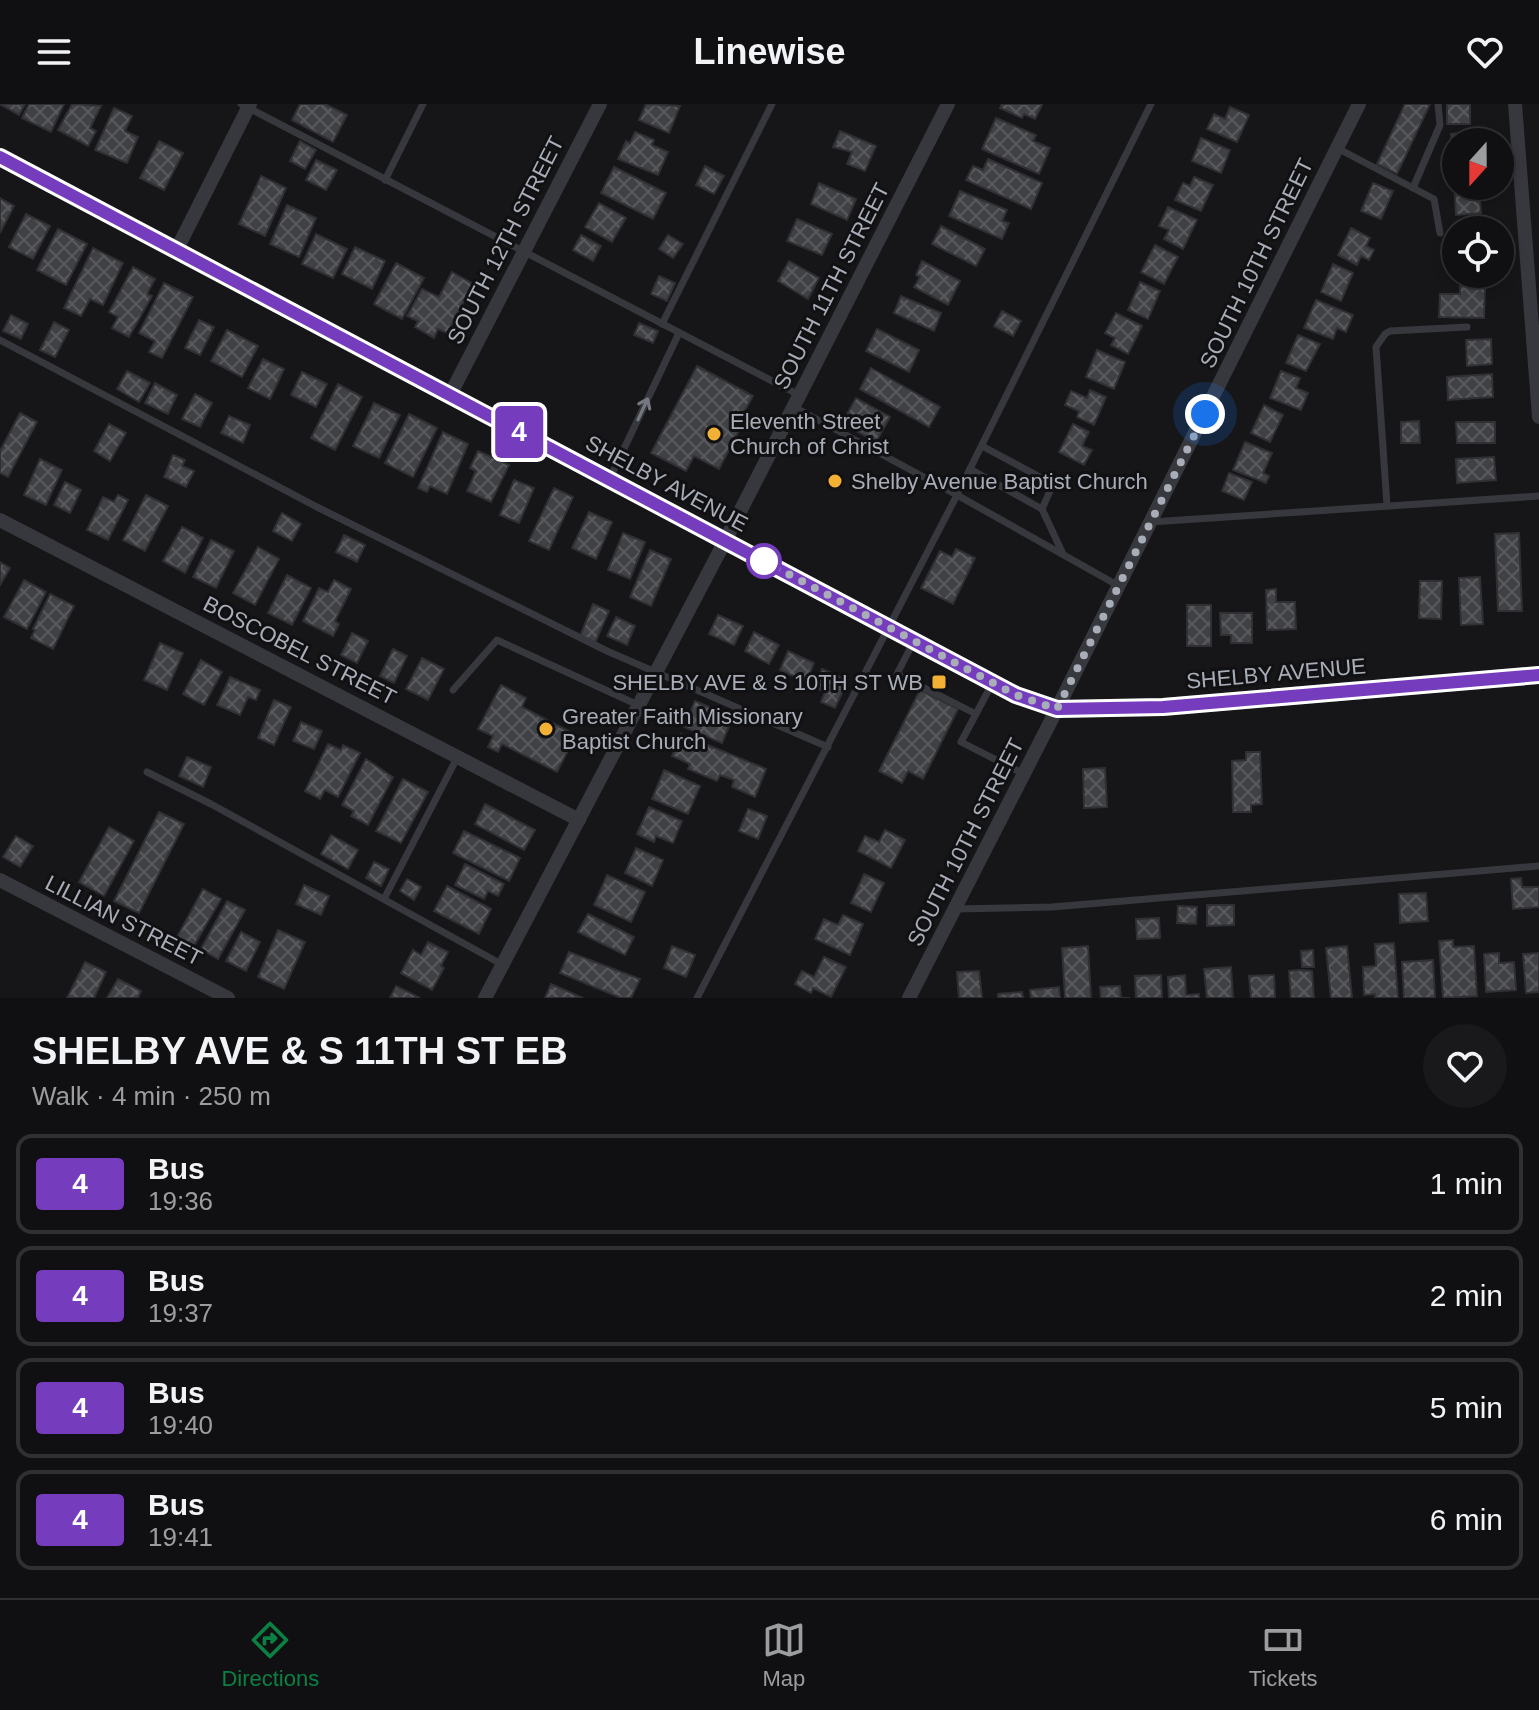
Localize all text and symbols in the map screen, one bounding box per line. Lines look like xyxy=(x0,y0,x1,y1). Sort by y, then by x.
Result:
icon: menu xyxy=(32,30,76,74)
icon: heart xyxy=(1463,30,1507,74)
text: Linewise xyxy=(693,31,846,72)
north arrow xyxy=(1442,128,1514,200)
map controls xyxy=(1442,128,1514,288)
street label: SOUTH 12TH STREET xyxy=(442,132,569,348)
street label: SOUTH 10TH STREET xyxy=(1195,154,1318,372)
street label: SOUTH 11TH STREET xyxy=(769,179,894,394)
button: locate xyxy=(1442,216,1514,288)
your location xyxy=(1185,394,1225,434)
one-way arrow xyxy=(636,398,651,422)
line badge: 4 xyxy=(493,406,545,458)
place label: Eleventh Street Church of Christ xyxy=(730,409,889,459)
text: 4 xyxy=(511,416,527,447)
marker: Eleventh Street Church of Christ xyxy=(705,425,723,443)
street label: SHELBY AVENUE xyxy=(581,430,752,537)
place label: Shelby Avenue Baptist Church xyxy=(851,469,1148,494)
marker: Shelby Avenue Baptist Church xyxy=(826,472,844,490)
unlabelled marker xyxy=(747,544,781,578)
street label: BOSCOBEL STREET xyxy=(199,591,400,710)
street label: SHELBY AVENUE xyxy=(1185,653,1367,694)
place label: SHELBY AVE & S 10TH ST WB xyxy=(612,670,923,695)
marker: SHELBY AVE & S 10TH ST WB xyxy=(930,673,948,691)
place label: Greater Faith Missionary Baptist Church xyxy=(562,704,803,754)
marker: Greater Faith Missionary Baptist Church xyxy=(537,720,555,738)
street label: SOUTH 10TH STREET xyxy=(902,734,1029,950)
street label: LILLIAN STREET xyxy=(41,870,206,971)
button: heart xyxy=(1423,1024,1507,1108)
text: SHELBY AVE & S 11TH ST EB xyxy=(32,1030,568,1072)
text: Walk · 4 min · 250 m xyxy=(32,1081,271,1111)
text: Bus xyxy=(148,1152,205,1185)
text: 1 min xyxy=(1430,1167,1503,1200)
text: 4 xyxy=(72,1168,88,1199)
text: 19:36 xyxy=(148,1186,213,1216)
text: Bus xyxy=(148,1264,205,1297)
text: 2 min xyxy=(1430,1279,1503,1312)
text: 4 xyxy=(72,1280,88,1311)
text: 19:37 xyxy=(148,1298,213,1328)
text: Bus xyxy=(148,1376,205,1409)
text: 5 min xyxy=(1430,1391,1503,1424)
text: 4 xyxy=(72,1392,88,1423)
text: 19:40 xyxy=(148,1410,213,1440)
text: Bus xyxy=(148,1488,205,1521)
text: 6 min xyxy=(1430,1503,1503,1536)
text: 4 xyxy=(72,1504,88,1535)
text: 19:41 xyxy=(148,1522,213,1552)
tab: Directions xyxy=(221,1618,319,1692)
tab: Map xyxy=(762,1618,806,1692)
tab: Tickets xyxy=(1249,1618,1318,1692)

